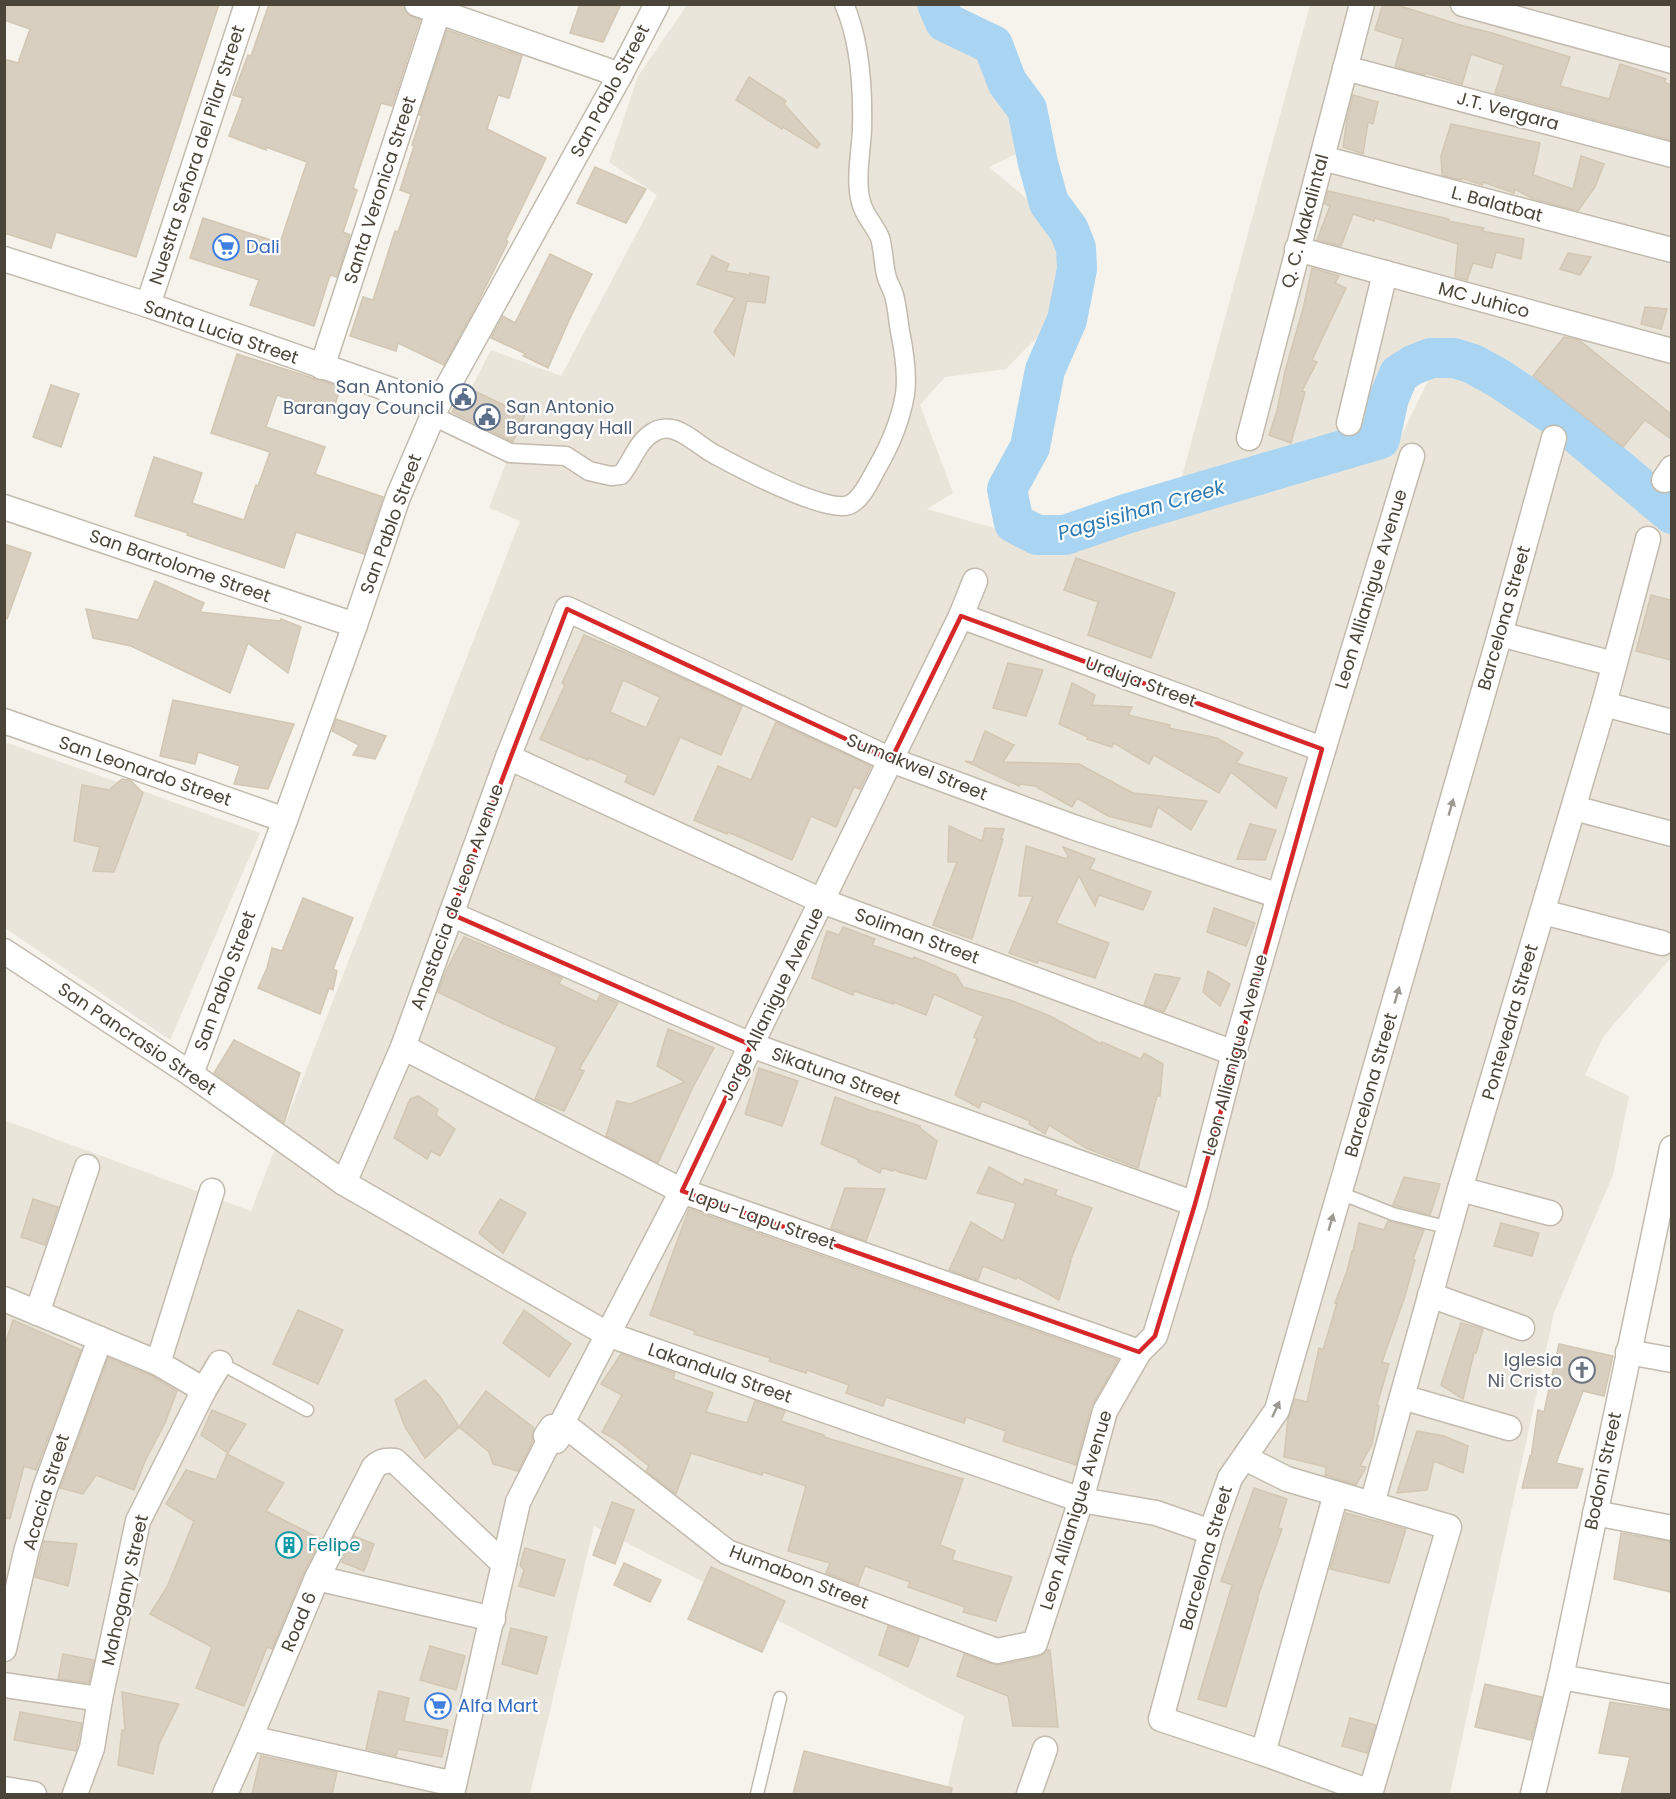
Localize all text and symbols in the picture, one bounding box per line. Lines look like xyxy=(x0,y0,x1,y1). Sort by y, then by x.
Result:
street label: San Pablo Street xyxy=(564,20,655,162)
street label: Nuestra Señora del Pilar Street xyxy=(143,22,250,288)
street label: J.T. Vergara xyxy=(1454,85,1562,136)
street label: Santa Veronica Street xyxy=(337,93,422,287)
street label: Q. C. Makalintal xyxy=(1275,151,1334,291)
street label: L. Balatbat xyxy=(1449,179,1546,228)
supermarket icon: Dali xyxy=(211,232,241,262)
place label: Dali xyxy=(246,234,280,259)
street label: MC Juhico xyxy=(1436,275,1533,324)
street label: Santa Lucia Street xyxy=(140,293,302,370)
place label: San Antonio Barangay Council xyxy=(283,374,444,420)
public building icon: San Antonio Barangay Council xyxy=(448,382,478,412)
place label: San Antonio Barangay Hall xyxy=(506,394,632,440)
public building icon: San Antonio Barangay Hall xyxy=(472,402,502,432)
street label: San Pablo Street xyxy=(354,450,427,597)
water label: Pagsisihan Creek xyxy=(1054,472,1229,547)
street label: Leon Allianigue Avenue xyxy=(1328,486,1413,692)
street label: San Bartolome Street xyxy=(86,523,274,608)
street label: Barcelona Street xyxy=(1471,543,1536,693)
street label: Urduja Street xyxy=(1082,650,1200,713)
street label: Sumakwel Street xyxy=(843,727,991,806)
street label: San Leonardo Street xyxy=(55,729,235,812)
street label: Anastacia de Leon Avenue xyxy=(404,780,509,1013)
one-way arrow xyxy=(1446,798,1456,816)
street label: Soliman Street xyxy=(851,901,983,970)
street label: Jorge Allanigue Avenue xyxy=(714,903,829,1105)
street label: San Pablo Street xyxy=(188,907,261,1054)
street label: Pontevedra Street xyxy=(1475,941,1544,1103)
street label: Leon Allianigue Avenue xyxy=(1196,951,1273,1158)
street label: San Pancrasio Street xyxy=(53,976,221,1101)
one-way arrow xyxy=(1393,986,1402,1004)
street label: Barcelona Street xyxy=(1338,1010,1403,1160)
street label: Sikatuna Street xyxy=(768,1041,904,1110)
street label: Lapu-Lapu Street xyxy=(685,1182,839,1256)
one-way arrow xyxy=(1327,1213,1336,1231)
street label: Lakandula Street xyxy=(645,1336,795,1409)
place label: Iglesia Ni Cristo xyxy=(1488,1347,1562,1393)
church icon: Iglesia Ni Cristo xyxy=(1567,1355,1597,1385)
one-way arrow xyxy=(1270,1400,1280,1418)
street label: Leon Allianigue Avenue xyxy=(1033,1407,1118,1613)
street label: Bodoni Street xyxy=(1578,1410,1627,1532)
street label: Acacia Street xyxy=(16,1431,75,1553)
street label: Barcelona Street xyxy=(1173,1483,1238,1633)
street label: Mahogany Street xyxy=(95,1512,154,1668)
building icon: Felipe xyxy=(274,1530,304,1560)
place label: Felipe xyxy=(308,1532,360,1557)
street label: Humabon Street xyxy=(726,1538,872,1615)
street label: Road 6 xyxy=(275,1588,322,1656)
supermarket icon: Alfa Mart xyxy=(423,1691,453,1721)
place label: Alfa Mart xyxy=(458,1693,538,1718)

